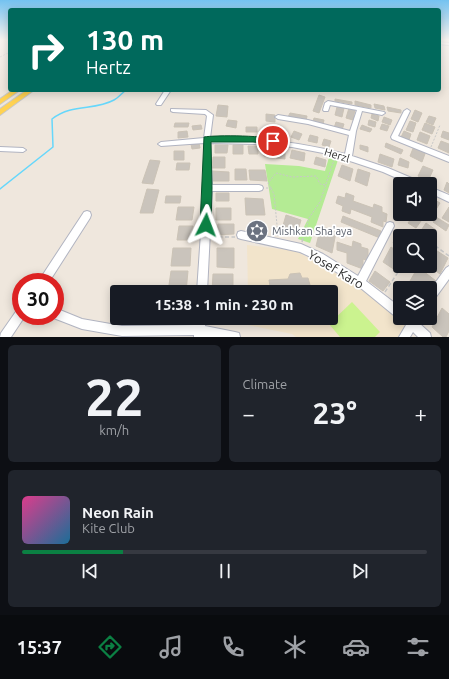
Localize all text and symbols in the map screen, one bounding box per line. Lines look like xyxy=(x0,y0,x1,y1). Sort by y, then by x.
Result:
icon: right xyxy=(20,24,72,76)
text: 130 m xyxy=(86,24,164,55)
text: Hertz xyxy=(86,57,131,77)
pin xyxy=(256,124,290,158)
icon: arrive xyxy=(262,130,284,152)
street label: Herzl xyxy=(323,145,351,165)
map controls xyxy=(393,177,437,325)
button: sound xyxy=(393,177,437,221)
position arrow xyxy=(185,204,227,246)
synagogue icon: Mishkan Sha'aya xyxy=(244,218,270,244)
place label: Mishkan Sha'aya xyxy=(272,225,352,237)
button: search xyxy=(393,229,437,273)
street label: Yosef Karo xyxy=(306,247,366,291)
speed limit sign: 30 xyxy=(12,273,64,325)
button: layers xyxy=(393,281,437,325)
text: 15:38 · 1 min · 230 m xyxy=(155,296,293,313)
text: 22 xyxy=(85,368,144,426)
text: Climate xyxy=(243,377,287,391)
text: 23° xyxy=(313,396,357,430)
text: − xyxy=(243,401,255,426)
text: + xyxy=(415,401,427,426)
text: km/h xyxy=(99,423,129,437)
text: Neon Rain xyxy=(82,504,154,521)
text: Kite Club xyxy=(82,521,135,535)
icon: previous xyxy=(79,560,101,582)
icon: pause xyxy=(214,560,236,582)
icon: next xyxy=(349,560,371,582)
icon: directions xyxy=(96,633,124,661)
icon: music xyxy=(157,633,185,661)
icon: phone xyxy=(219,633,247,661)
icon: climate xyxy=(281,633,309,661)
icon: car xyxy=(342,633,370,661)
icon: filters xyxy=(404,633,432,661)
text: 15:37 xyxy=(17,637,62,657)

